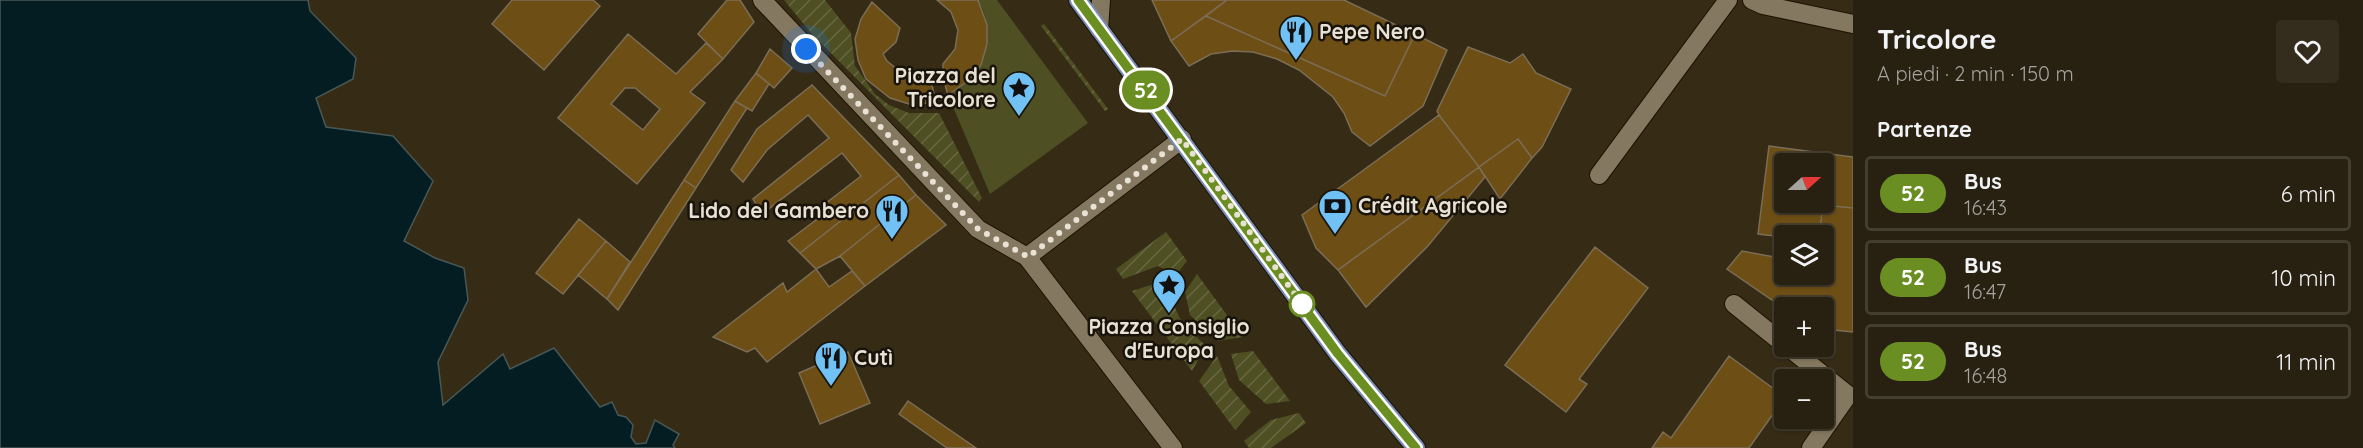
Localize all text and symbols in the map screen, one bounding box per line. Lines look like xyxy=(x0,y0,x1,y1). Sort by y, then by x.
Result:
restaurant icon: Pepe Nero xyxy=(1278,14,1314,61)
place label: Pepe Nero xyxy=(1319,18,1425,44)
button: heart xyxy=(2276,20,2339,83)
text: Tricolore xyxy=(1877,21,1996,56)
your location xyxy=(791,34,821,64)
text: A piedi · 2 min · 150 m xyxy=(1877,61,2074,86)
place label: Piazza del Tricolore xyxy=(895,62,996,112)
place icon: Piazza del Tricolore xyxy=(1001,70,1037,117)
line badge: 52 xyxy=(1119,70,1173,110)
text: 52 xyxy=(1134,77,1158,103)
text: Partenze xyxy=(1877,115,1972,143)
north arrow xyxy=(1774,153,1834,213)
map controls xyxy=(1774,153,1834,429)
text: Bus xyxy=(1964,167,2002,195)
text: 52 xyxy=(1901,180,1925,206)
text: 6 min xyxy=(2281,180,2336,208)
bank icon: Crédit Agricole xyxy=(1317,188,1353,235)
place label: Crédit Agricole xyxy=(1358,192,1508,218)
restaurant icon: Lido del Gambero xyxy=(874,193,910,240)
text: 16:43 xyxy=(1964,195,2007,220)
place label: Lido del Gambero xyxy=(688,197,869,223)
button: layers xyxy=(1774,225,1834,285)
text: Bus xyxy=(1964,251,2002,279)
text: 52 xyxy=(1901,264,1925,290)
text: 10 min xyxy=(2271,264,2336,292)
place icon: Piazza Consiglio d'Europa xyxy=(1151,267,1187,314)
text: 16:47 xyxy=(1964,279,2006,304)
unlabelled marker xyxy=(1289,291,1315,317)
button: + xyxy=(1774,297,1834,357)
place label: Piazza Consiglio d'Europa xyxy=(1088,313,1250,363)
text: Bus xyxy=(1964,335,2002,363)
restaurant icon: Cutì xyxy=(813,340,849,387)
place label: Cutì xyxy=(854,344,893,370)
text: 52 xyxy=(1901,348,1925,374)
text: 11 min xyxy=(2276,348,2336,376)
text: 16:48 xyxy=(1964,363,2007,388)
button: − xyxy=(1774,369,1834,429)

